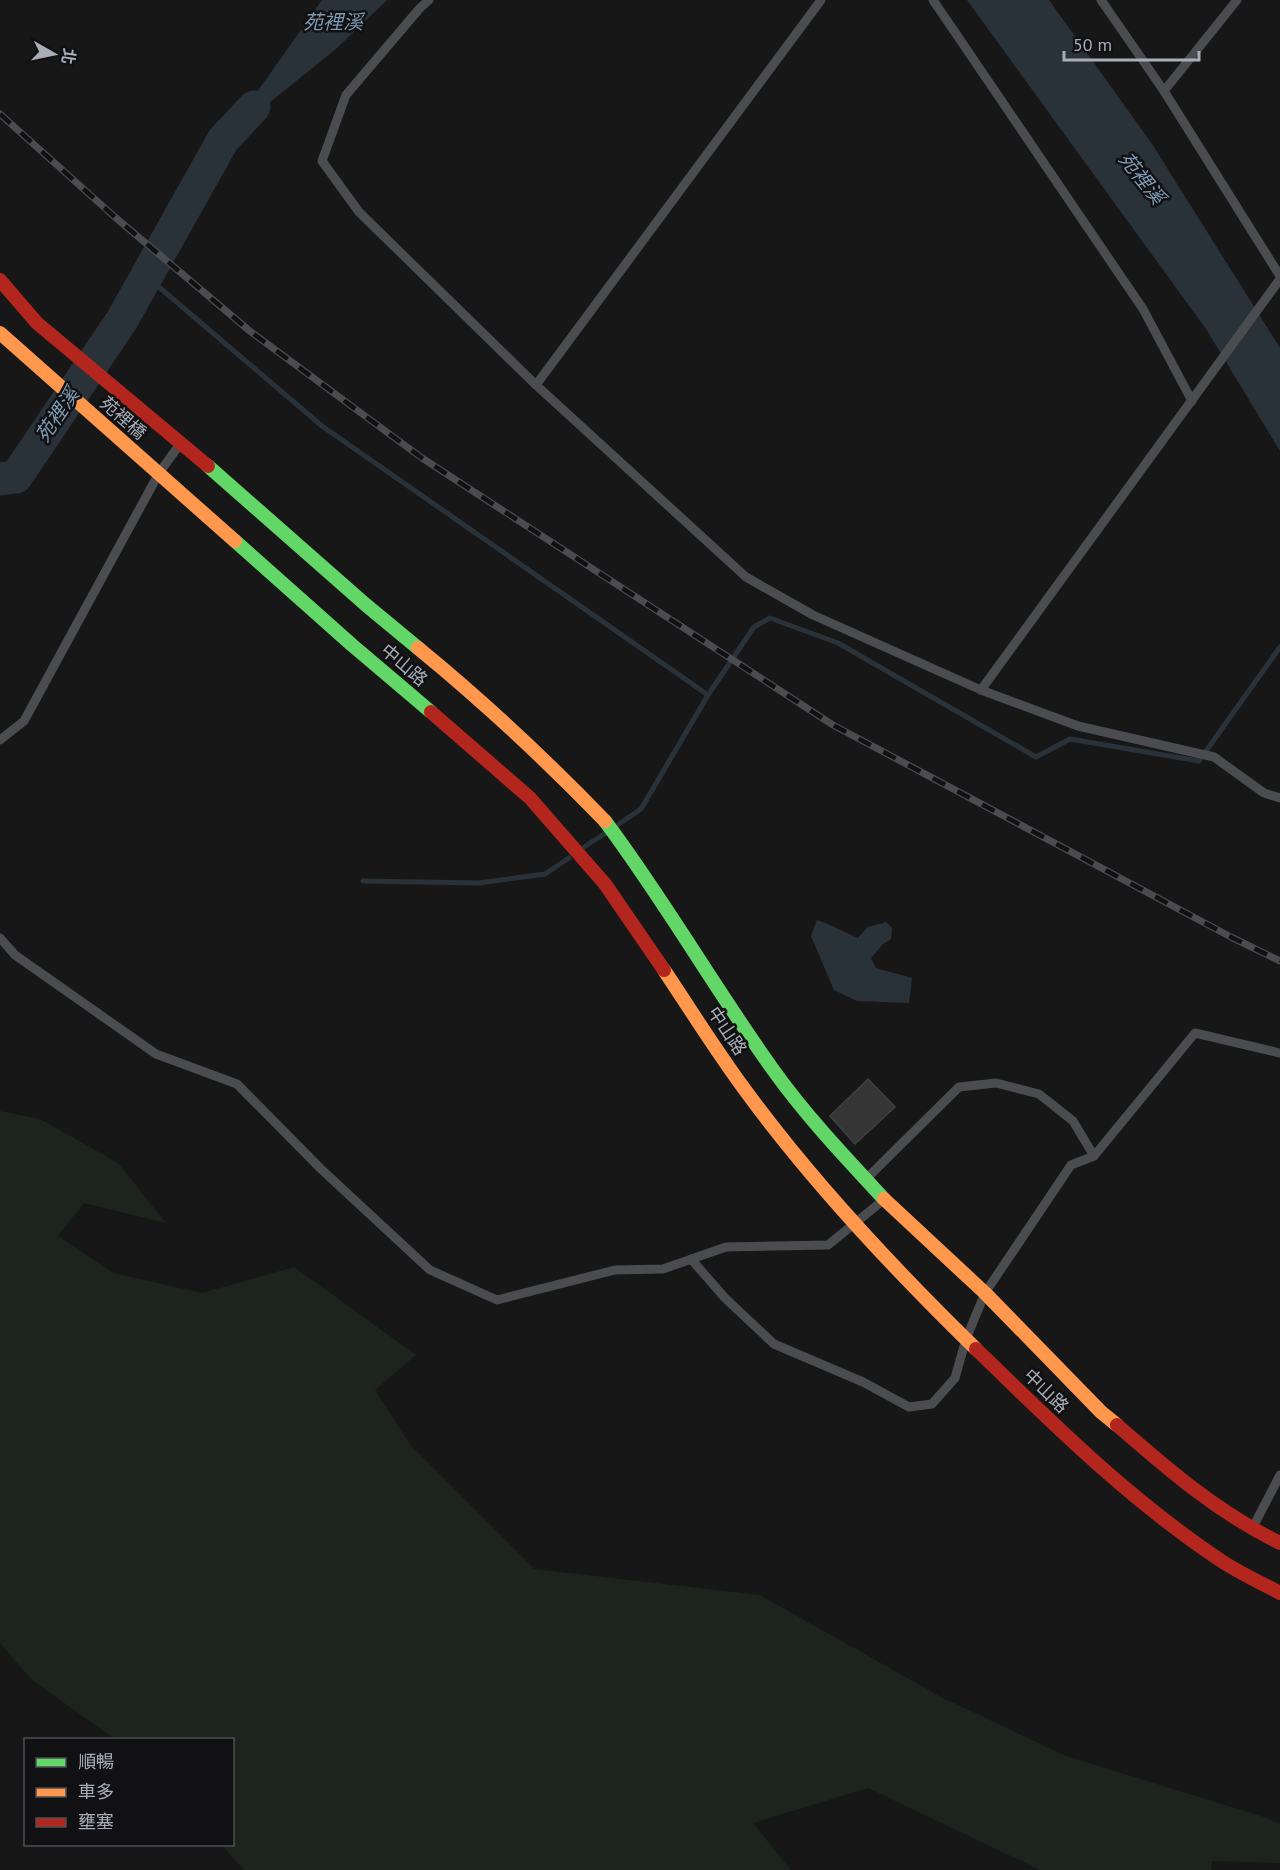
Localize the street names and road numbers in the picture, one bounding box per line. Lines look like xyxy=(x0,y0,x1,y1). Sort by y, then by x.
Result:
street label: 苑裡橋 xyxy=(95,391,151,444)
street label: 中山路 xyxy=(376,638,432,691)
street label: 中山路 xyxy=(703,1002,752,1060)
street label: 中山路 xyxy=(1019,1364,1074,1418)

